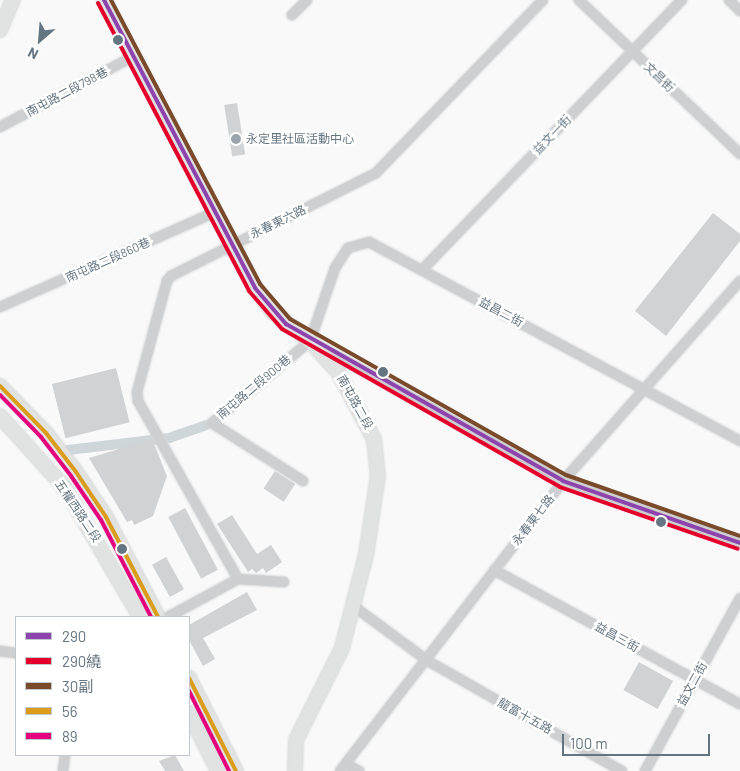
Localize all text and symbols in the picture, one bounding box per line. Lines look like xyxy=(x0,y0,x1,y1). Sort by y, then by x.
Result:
north arrow xyxy=(15,15,65,65)
unlabelled marker xyxy=(113,35,123,45)
text: N xyxy=(25,44,41,63)
street label: 文昌街 xyxy=(641,59,677,95)
street label: 南屯路二段798巷 xyxy=(24,64,110,120)
street label: 益文一街 xyxy=(530,113,574,157)
place label: 永定里社區活動中心 xyxy=(246,132,354,146)
marker: 永定里社區活動中心 xyxy=(230,133,242,145)
street label: 永春東六路 xyxy=(248,202,308,242)
street label: 南屯路二段860巷 xyxy=(63,235,153,285)
street label: 益昌二街 xyxy=(476,294,526,330)
street label: 南屯路二段900巷 xyxy=(214,352,294,422)
unlabelled marker xyxy=(378,367,388,377)
street label: 南屯路二段 xyxy=(334,372,376,432)
street label: 五權西路二段 xyxy=(52,477,104,545)
street label: 永春東七路 xyxy=(509,492,557,548)
unlabelled marker xyxy=(656,517,666,527)
unlabelled marker xyxy=(117,544,127,554)
legend xyxy=(15,616,190,756)
street label: 益昌三街 xyxy=(593,619,641,655)
text: 290 xyxy=(62,627,86,645)
text: 290繞 xyxy=(62,652,101,670)
street label: 益文二街 xyxy=(674,660,710,708)
text: 30副 xyxy=(62,677,93,695)
street label: 龍富十五路 xyxy=(495,695,555,737)
text: 56 xyxy=(62,702,77,720)
scale bar xyxy=(565,724,712,756)
text: 89 xyxy=(62,727,78,745)
text: 100 m xyxy=(570,734,608,752)

